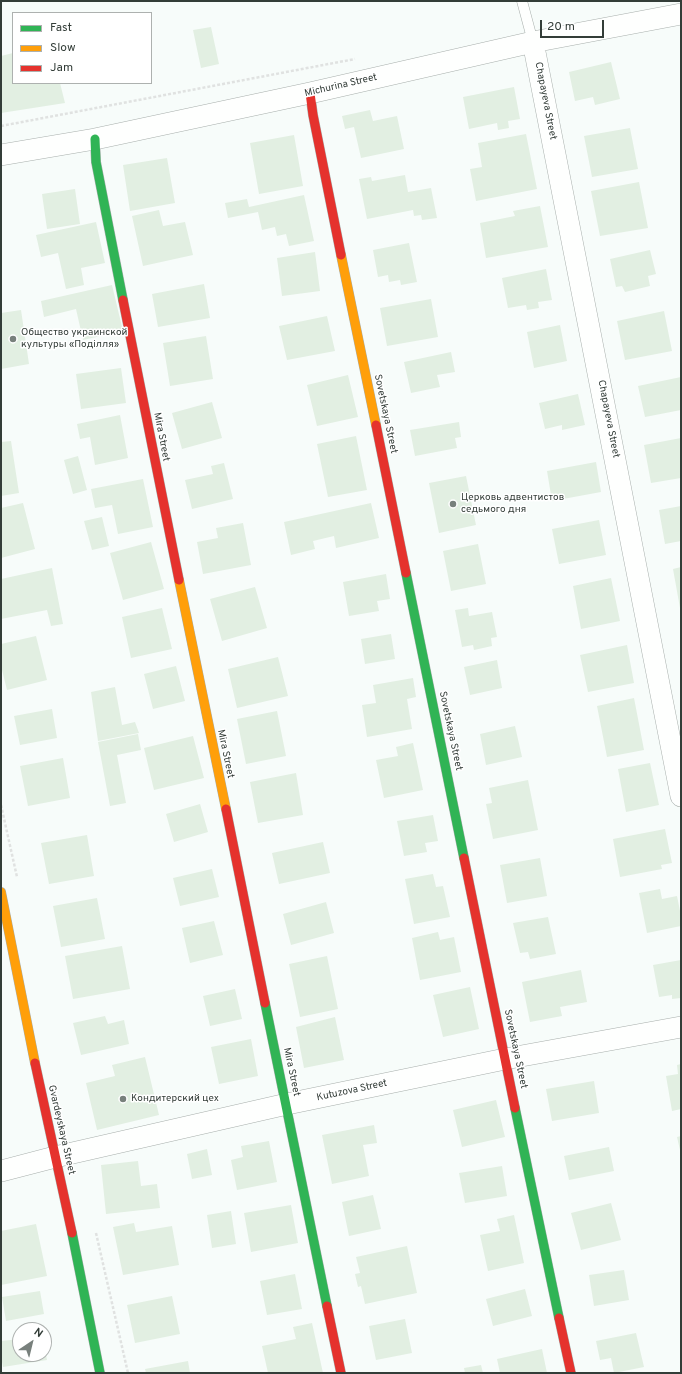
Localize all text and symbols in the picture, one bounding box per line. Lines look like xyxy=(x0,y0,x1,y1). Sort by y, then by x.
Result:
legend xyxy=(12,12,152,84)
scale bar xyxy=(542,12,606,38)
text: 20 m xyxy=(547,19,575,35)
text: Fast xyxy=(50,20,72,36)
text: Slow xyxy=(50,40,76,56)
text: Jam xyxy=(50,60,73,76)
street label: Chapayeva Street xyxy=(532,61,558,141)
street label: Michurina Street xyxy=(304,72,378,100)
place label: Общество украинской культуры «Поділля» xyxy=(21,327,127,350)
marker: Общество украинской культуры «Поділля» xyxy=(8,334,18,344)
street label: Sovetskaya Street xyxy=(371,373,399,455)
street label: Chapayeva Street xyxy=(595,379,621,459)
street label: Mira Street xyxy=(150,412,172,462)
place label: Церковь адвентистов седьмого дня xyxy=(461,492,564,516)
marker: Церковь адвентистов седьмого дня xyxy=(448,499,458,509)
street label: Sovetskaya Street xyxy=(436,690,464,772)
street label: Mira Street xyxy=(214,729,236,779)
street label: Sovetskaya Street xyxy=(501,1008,529,1090)
street label: Mira Street xyxy=(280,1047,302,1097)
street label: Kutuzova Street xyxy=(316,1078,388,1104)
street label: Gvardeyskaya Street xyxy=(45,1084,77,1176)
place label: Кондитерский цех xyxy=(131,1093,219,1105)
marker: Кондитерский цех xyxy=(118,1094,128,1104)
north arrow xyxy=(12,1322,52,1362)
text: N xyxy=(31,1325,46,1341)

